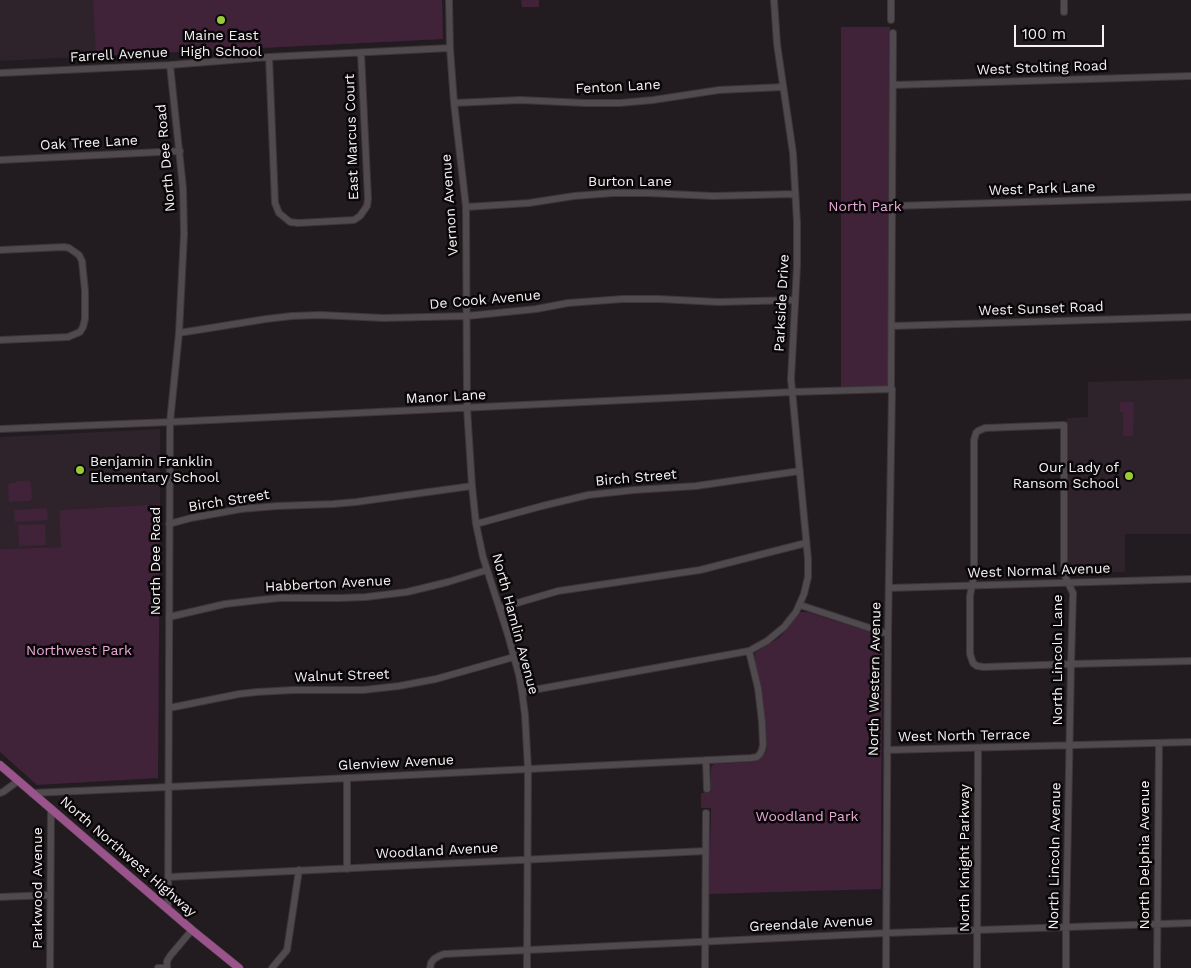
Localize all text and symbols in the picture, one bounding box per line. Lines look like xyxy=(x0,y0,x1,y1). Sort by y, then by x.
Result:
marker: Maine East High School xyxy=(215,14,227,26)
scale bar xyxy=(1016,15,1106,47)
text: 100 m xyxy=(1022,25,1066,43)
place label: Maine East High School xyxy=(180,28,262,60)
street label: Farrell Avenue xyxy=(70,44,168,66)
street label: West Stolting Road xyxy=(976,57,1108,79)
street label: East Marcus Court xyxy=(341,73,363,201)
street label: Fenton Lane xyxy=(575,76,661,98)
street label: North Dee Road xyxy=(153,103,179,213)
street label: Oak Tree Lane xyxy=(40,132,138,154)
street label: Vernon Avenue xyxy=(438,153,462,257)
street label: Burton Lane xyxy=(588,174,672,190)
street label: West Park Lane xyxy=(988,179,1096,199)
park label: North Park xyxy=(828,199,902,215)
street label: Parkside Drive xyxy=(771,254,793,352)
street label: De Cook Avenue xyxy=(429,287,541,313)
street label: West Sunset Road xyxy=(978,298,1104,320)
street label: Manor Lane xyxy=(405,387,487,407)
place label: Benjamin Franklin Elementary School xyxy=(90,454,219,487)
place label: Our Lady of Ransom School xyxy=(1013,460,1119,492)
marker: Benjamin Franklin Elementary School xyxy=(74,464,86,476)
street label: Birch Street xyxy=(595,466,677,490)
marker: Our Lady of Ransom School xyxy=(1123,470,1135,482)
street label: Birch Street xyxy=(187,486,271,516)
street label: North Dee Road xyxy=(148,507,164,615)
street label: North Hamlin Avenue xyxy=(488,552,542,696)
street label: West Normal Avenue xyxy=(967,560,1111,582)
street label: Habberton Avenue xyxy=(265,572,391,596)
street label: North Lincoln Lane xyxy=(1050,595,1066,725)
street label: North Western Avenue xyxy=(865,602,885,756)
park label: Northwest Park xyxy=(26,643,132,659)
street label: Walnut Street xyxy=(294,666,390,686)
street label: West North Terrace xyxy=(898,726,1030,746)
street label: Glenview Avenue xyxy=(338,752,454,774)
street label: North Delphia Avenue xyxy=(1137,780,1153,930)
street label: North Lincoln Avenue xyxy=(1045,782,1065,930)
street label: North Knight Parkway xyxy=(957,784,973,932)
street label: North Northwest Highway xyxy=(56,793,200,921)
park label: Woodland Park xyxy=(755,809,859,825)
street label: Parkwood Avenue xyxy=(30,827,46,949)
street label: Woodland Avenue xyxy=(375,839,499,863)
street label: Greendale Avenue xyxy=(749,912,873,936)

